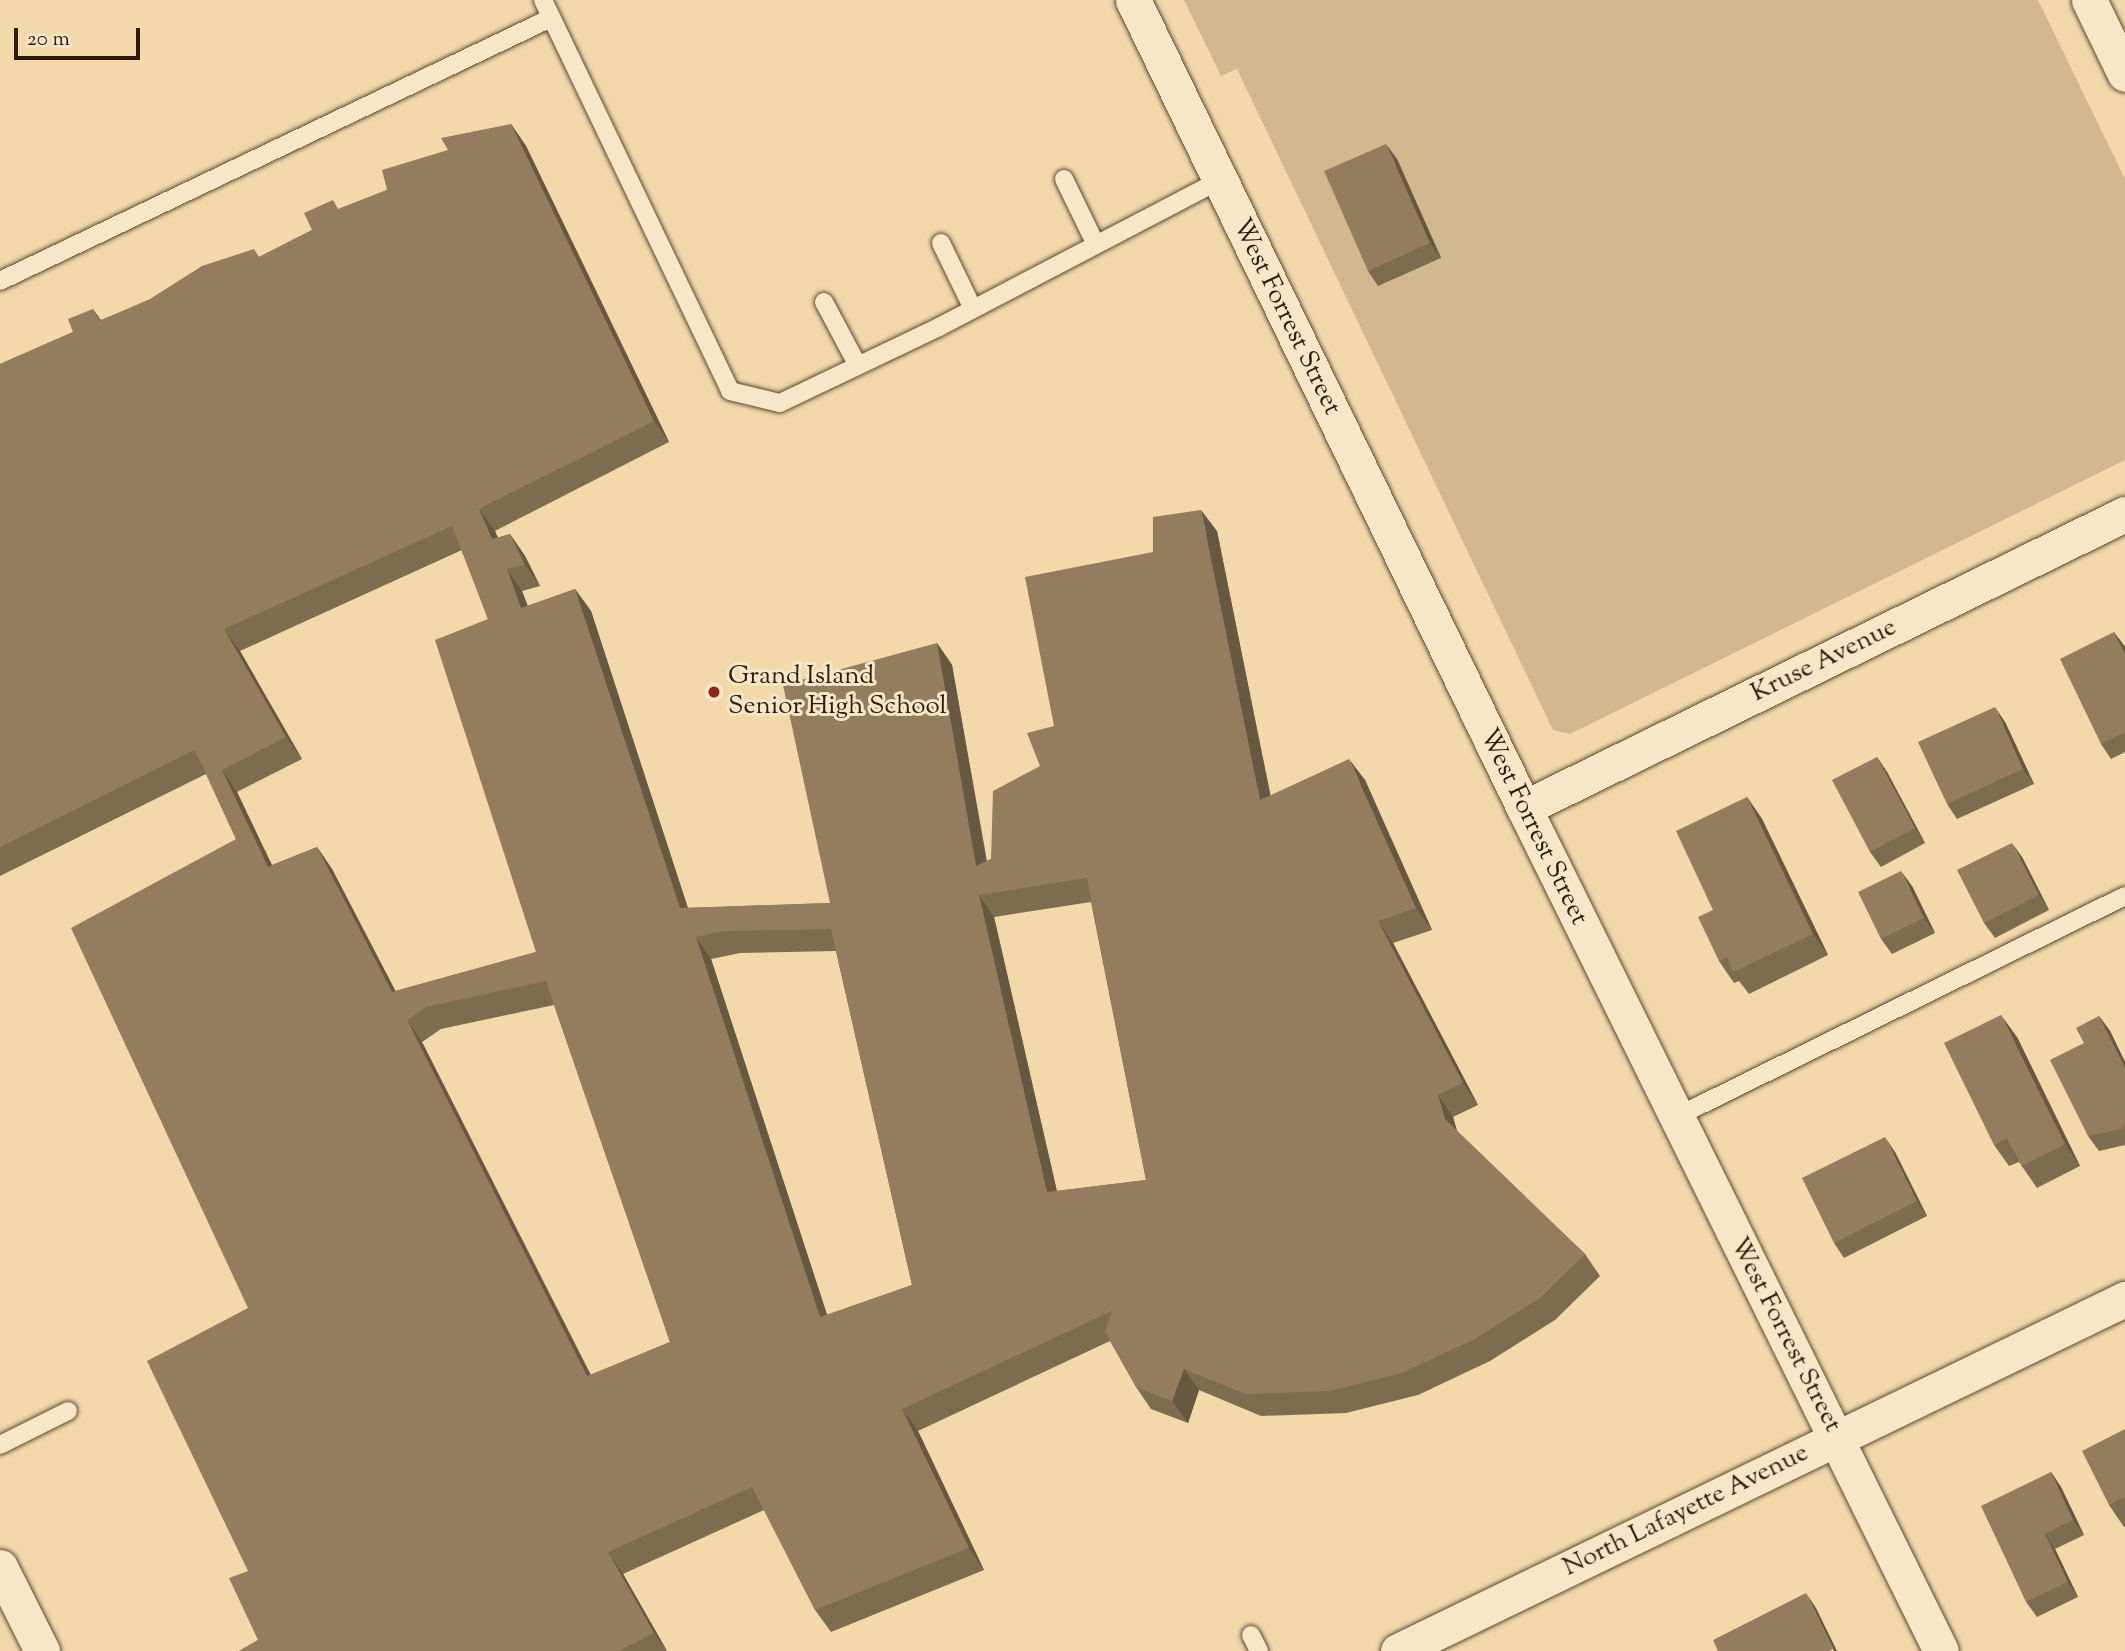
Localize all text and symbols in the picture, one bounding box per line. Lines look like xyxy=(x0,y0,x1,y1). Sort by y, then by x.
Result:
scale bar xyxy=(18,14,144,58)
text: 20 m xyxy=(27,25,70,55)
street label: West Forrest Street xyxy=(1225,214,1347,420)
street label: Kruse Avenue xyxy=(1746,612,1902,710)
place label: Grand Island Senior High School xyxy=(728,661,947,722)
marker: Grand Island Senior High School xyxy=(706,684,722,700)
street label: West Forrest Street xyxy=(1472,724,1594,930)
street label: West Forrest Street xyxy=(1722,1232,1848,1438)
street label: North Lafayette Avenue xyxy=(1558,1438,1814,1584)

